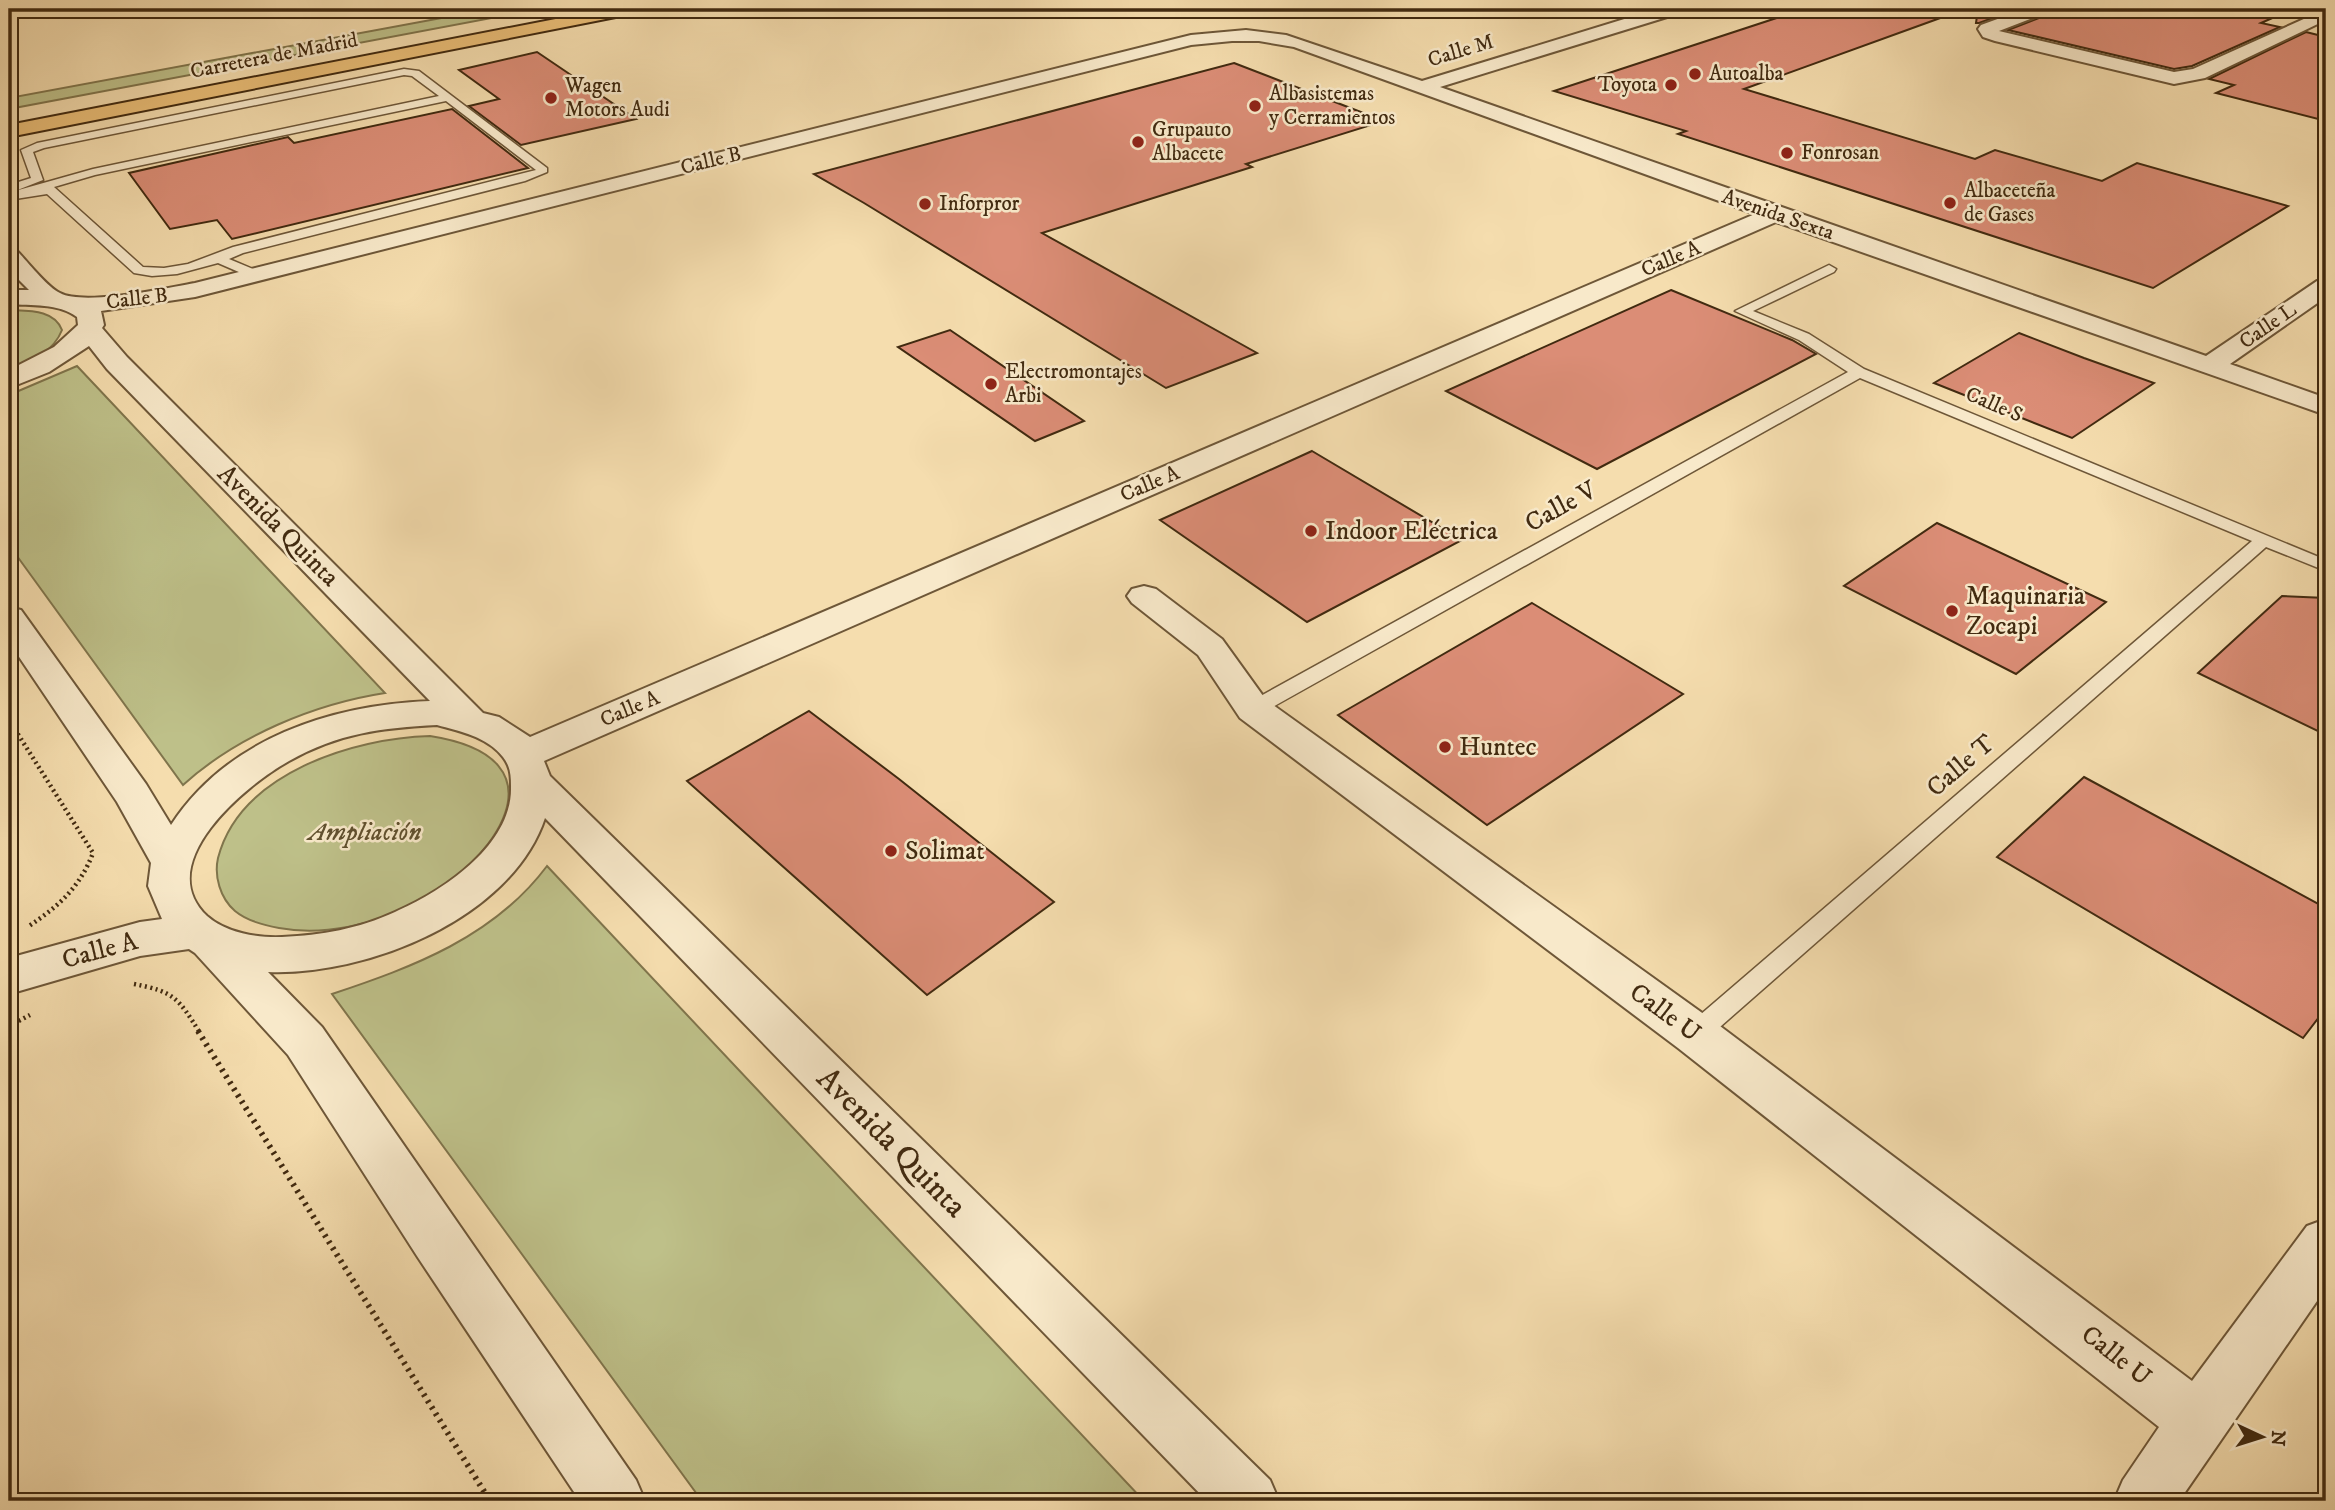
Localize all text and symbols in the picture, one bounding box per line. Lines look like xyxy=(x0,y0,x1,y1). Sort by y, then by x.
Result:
street label: Carretera de Madrid xyxy=(188,27,360,85)
street label: Calle M xyxy=(1425,29,1497,73)
place label: Autoalba xyxy=(1709,61,1784,87)
marker: Autoalba xyxy=(1687,66,1703,82)
place label: Toyota xyxy=(1597,72,1657,98)
place label: Wagen Motors Audi xyxy=(564,73,670,123)
marker: Toyota xyxy=(1663,77,1679,93)
place label: Albasistemas y Cerramientos xyxy=(1269,81,1395,131)
marker: Wagen Motors Audi xyxy=(543,90,559,106)
marker: Albasistemas y Cerramientos xyxy=(1247,98,1263,114)
place label: Grupauto Albacete xyxy=(1152,117,1231,167)
marker: Grupauto Albacete xyxy=(1130,134,1146,150)
place label: Fonrosan xyxy=(1801,140,1879,166)
street label: Calle B xyxy=(678,141,744,181)
marker: Fonrosan xyxy=(1779,145,1795,161)
place label: Albaceteña de Gases xyxy=(1964,178,2056,228)
street label: Avenida Sexta xyxy=(1719,184,1838,246)
place label: Inforpror xyxy=(939,191,1020,217)
marker: Albaceteña de Gases xyxy=(1942,195,1958,211)
marker: Inforpror xyxy=(917,196,933,212)
street label: Calle A xyxy=(1637,235,1705,283)
street label: Calle B xyxy=(105,282,169,316)
street label: Calle L xyxy=(2234,297,2302,355)
place label: Electromontajes Arbi xyxy=(1005,359,1142,409)
marker: Electromontajes Arbi xyxy=(983,376,999,392)
street label: Calle S xyxy=(1961,381,2027,429)
street label: Avenida Quinta xyxy=(210,458,346,594)
street label: Calle A xyxy=(1116,460,1184,508)
street label: Calle V xyxy=(1519,474,1603,540)
place label: Indoor Eléctrica xyxy=(1325,515,1498,548)
marker: Indoor Eléctrica xyxy=(1303,523,1319,539)
place label: Maquinaria Zocapi xyxy=(1966,580,2085,643)
marker: Maquinaria Zocapi xyxy=(1944,603,1960,619)
street label: Calle A xyxy=(596,685,664,733)
street label: Calle T xyxy=(1920,727,2002,805)
place label: Huntec xyxy=(1459,731,1537,764)
marker: Huntec xyxy=(1437,739,1453,755)
park label: Ampliación xyxy=(306,816,421,849)
place label: Solimat xyxy=(905,835,985,868)
marker: Solimat xyxy=(883,843,899,859)
street label: Calle A xyxy=(59,925,142,977)
street label: Calle U xyxy=(1623,976,1707,1050)
street label: Avenida Quinta xyxy=(807,1059,975,1227)
street label: Calle U xyxy=(2074,1318,2158,1394)
north arrow xyxy=(2226,1402,2296,1472)
text: N xyxy=(2265,1429,2289,1447)

